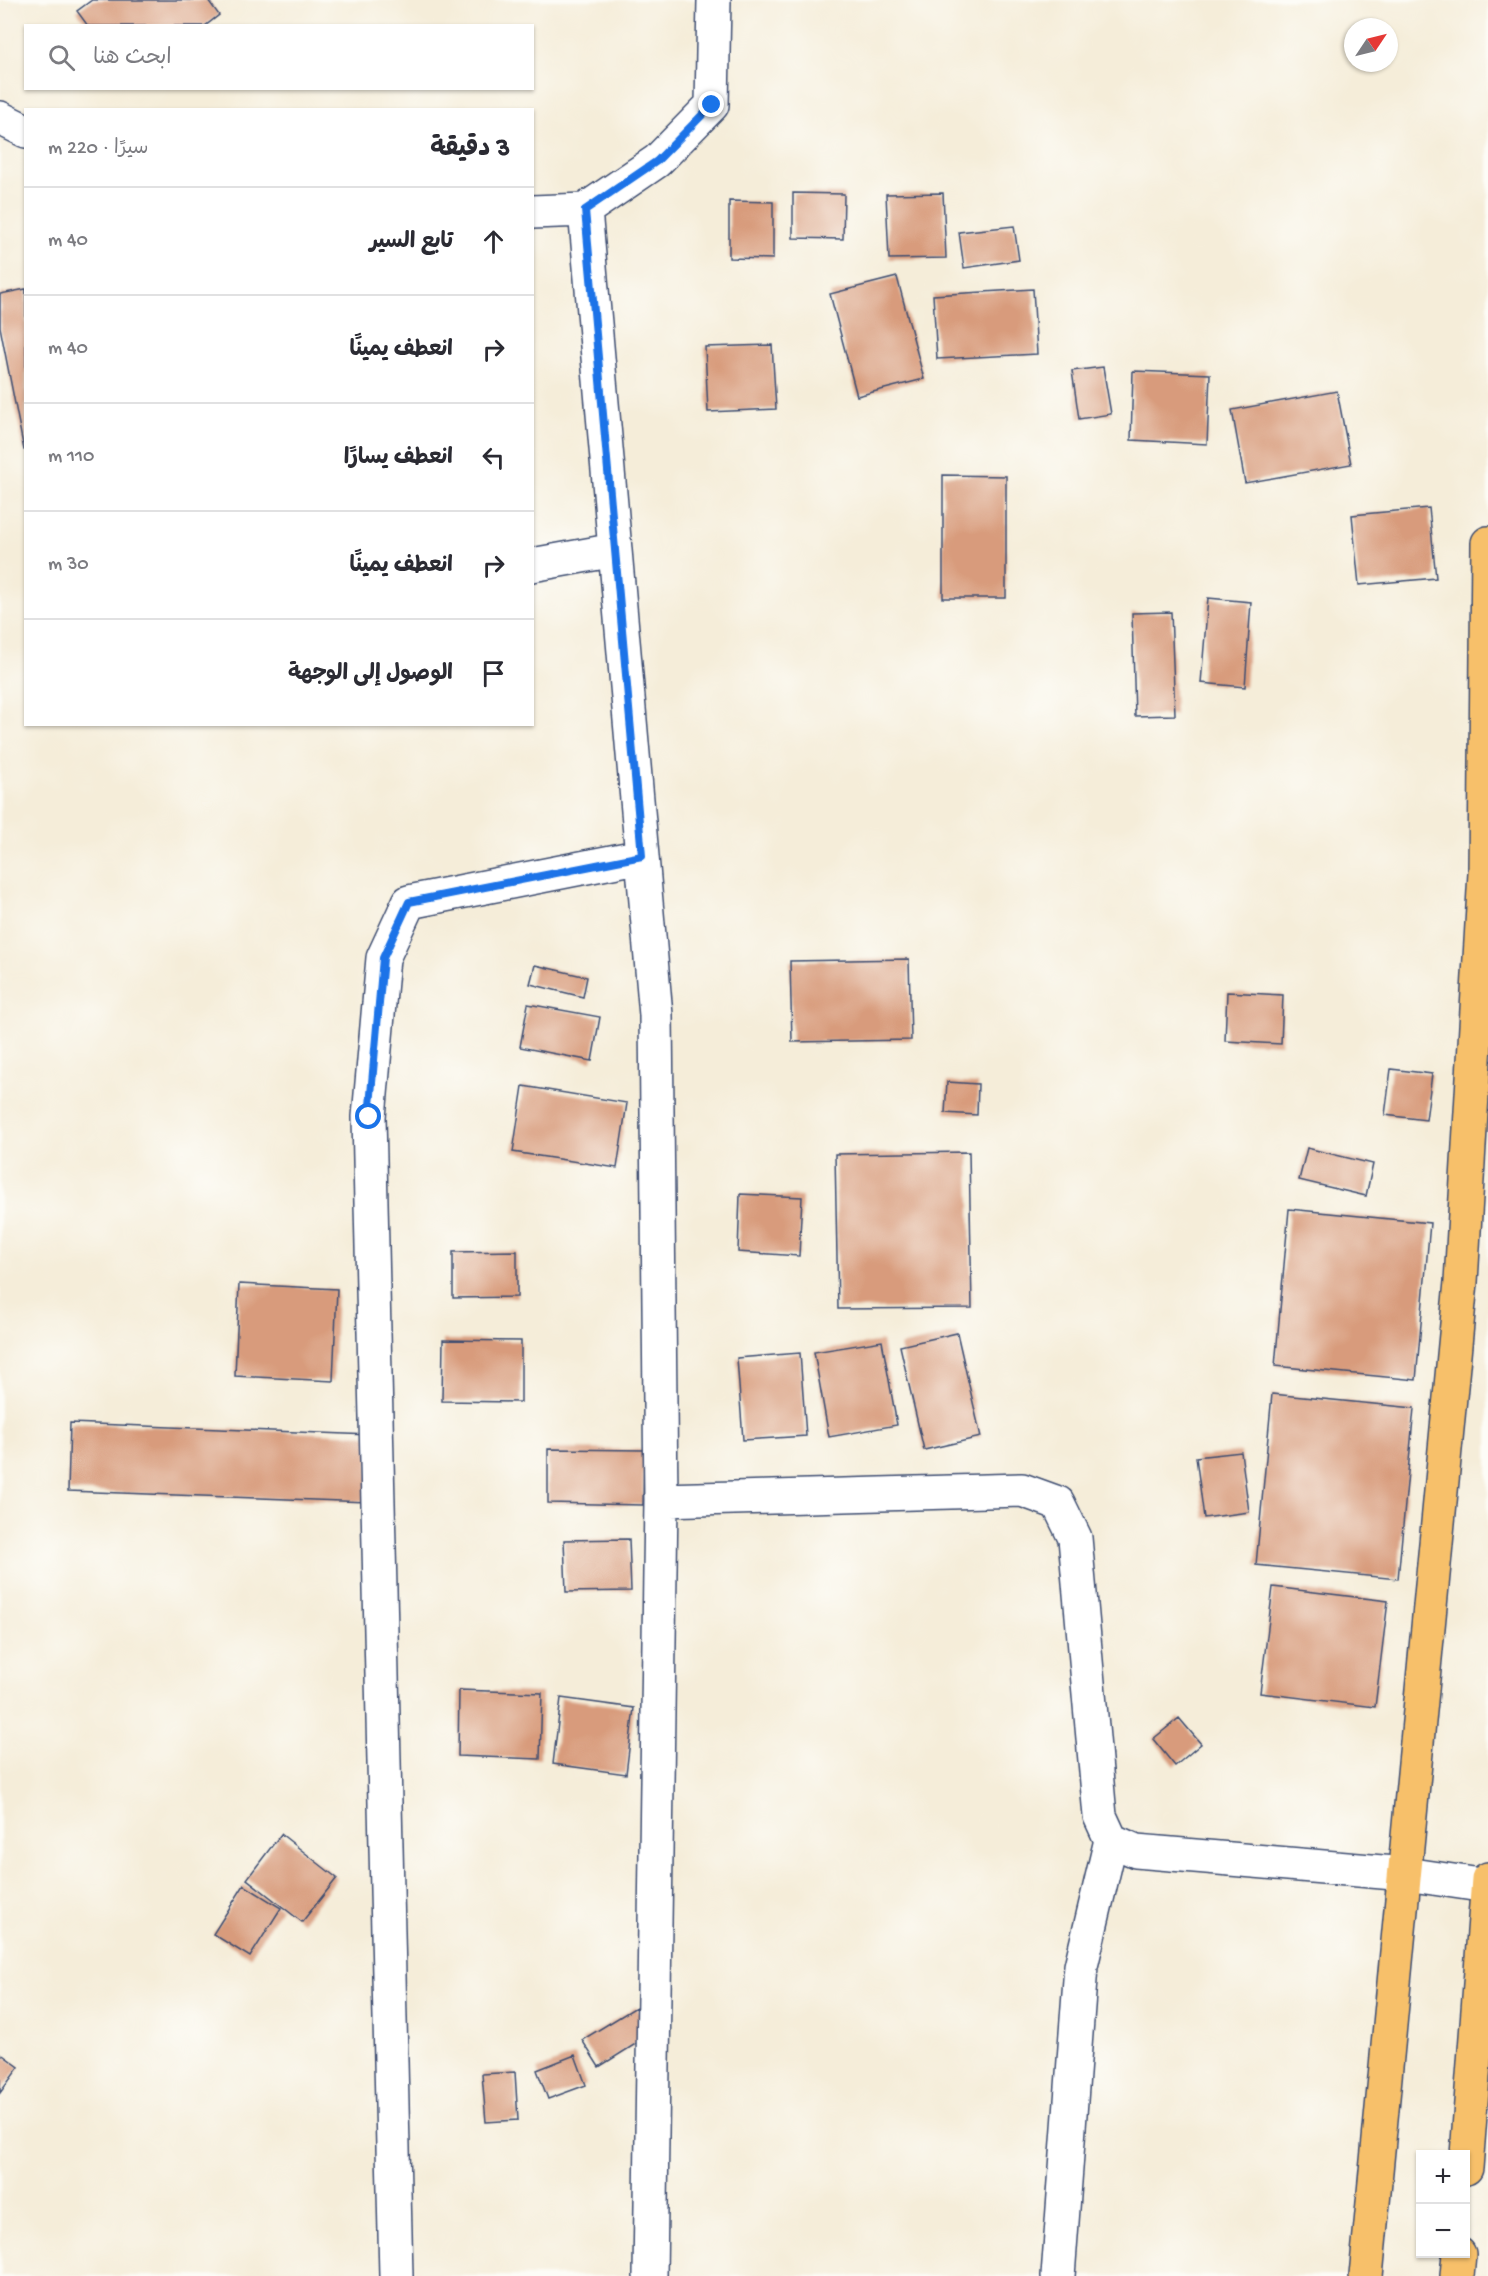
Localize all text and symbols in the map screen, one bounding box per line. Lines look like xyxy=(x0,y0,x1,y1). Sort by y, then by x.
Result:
north arrow xyxy=(1344,18,1398,72)
search box xyxy=(24,24,534,90)
icon: search xyxy=(45,41,78,74)
text: ابحث هنا xyxy=(93,46,172,72)
route end xyxy=(698,91,724,117)
text: 3 دقيقة xyxy=(430,135,510,166)
text: سيرًا · 220 m xyxy=(48,138,148,161)
icon: ahead xyxy=(477,225,510,258)
text: 40 m xyxy=(48,230,88,253)
text: تابع السير xyxy=(369,230,453,256)
icon: right xyxy=(477,333,510,366)
text: 40 m xyxy=(48,338,88,361)
text: انعطف يمينًا xyxy=(350,338,453,364)
icon: left xyxy=(477,441,510,474)
text: 110 m xyxy=(48,446,94,469)
text: انعطف يسارًا xyxy=(344,446,453,472)
icon: right xyxy=(477,549,510,582)
text: 30 m xyxy=(48,554,89,577)
text: انعطف يمينًا xyxy=(350,554,453,580)
icon: arrive xyxy=(477,657,510,690)
text: الوصول إلى الوجهة xyxy=(288,662,453,688)
route start xyxy=(355,1103,381,1129)
map controls xyxy=(1416,2150,1470,2258)
button: + xyxy=(1416,2150,1470,2204)
button: − xyxy=(1416,2204,1470,2258)

